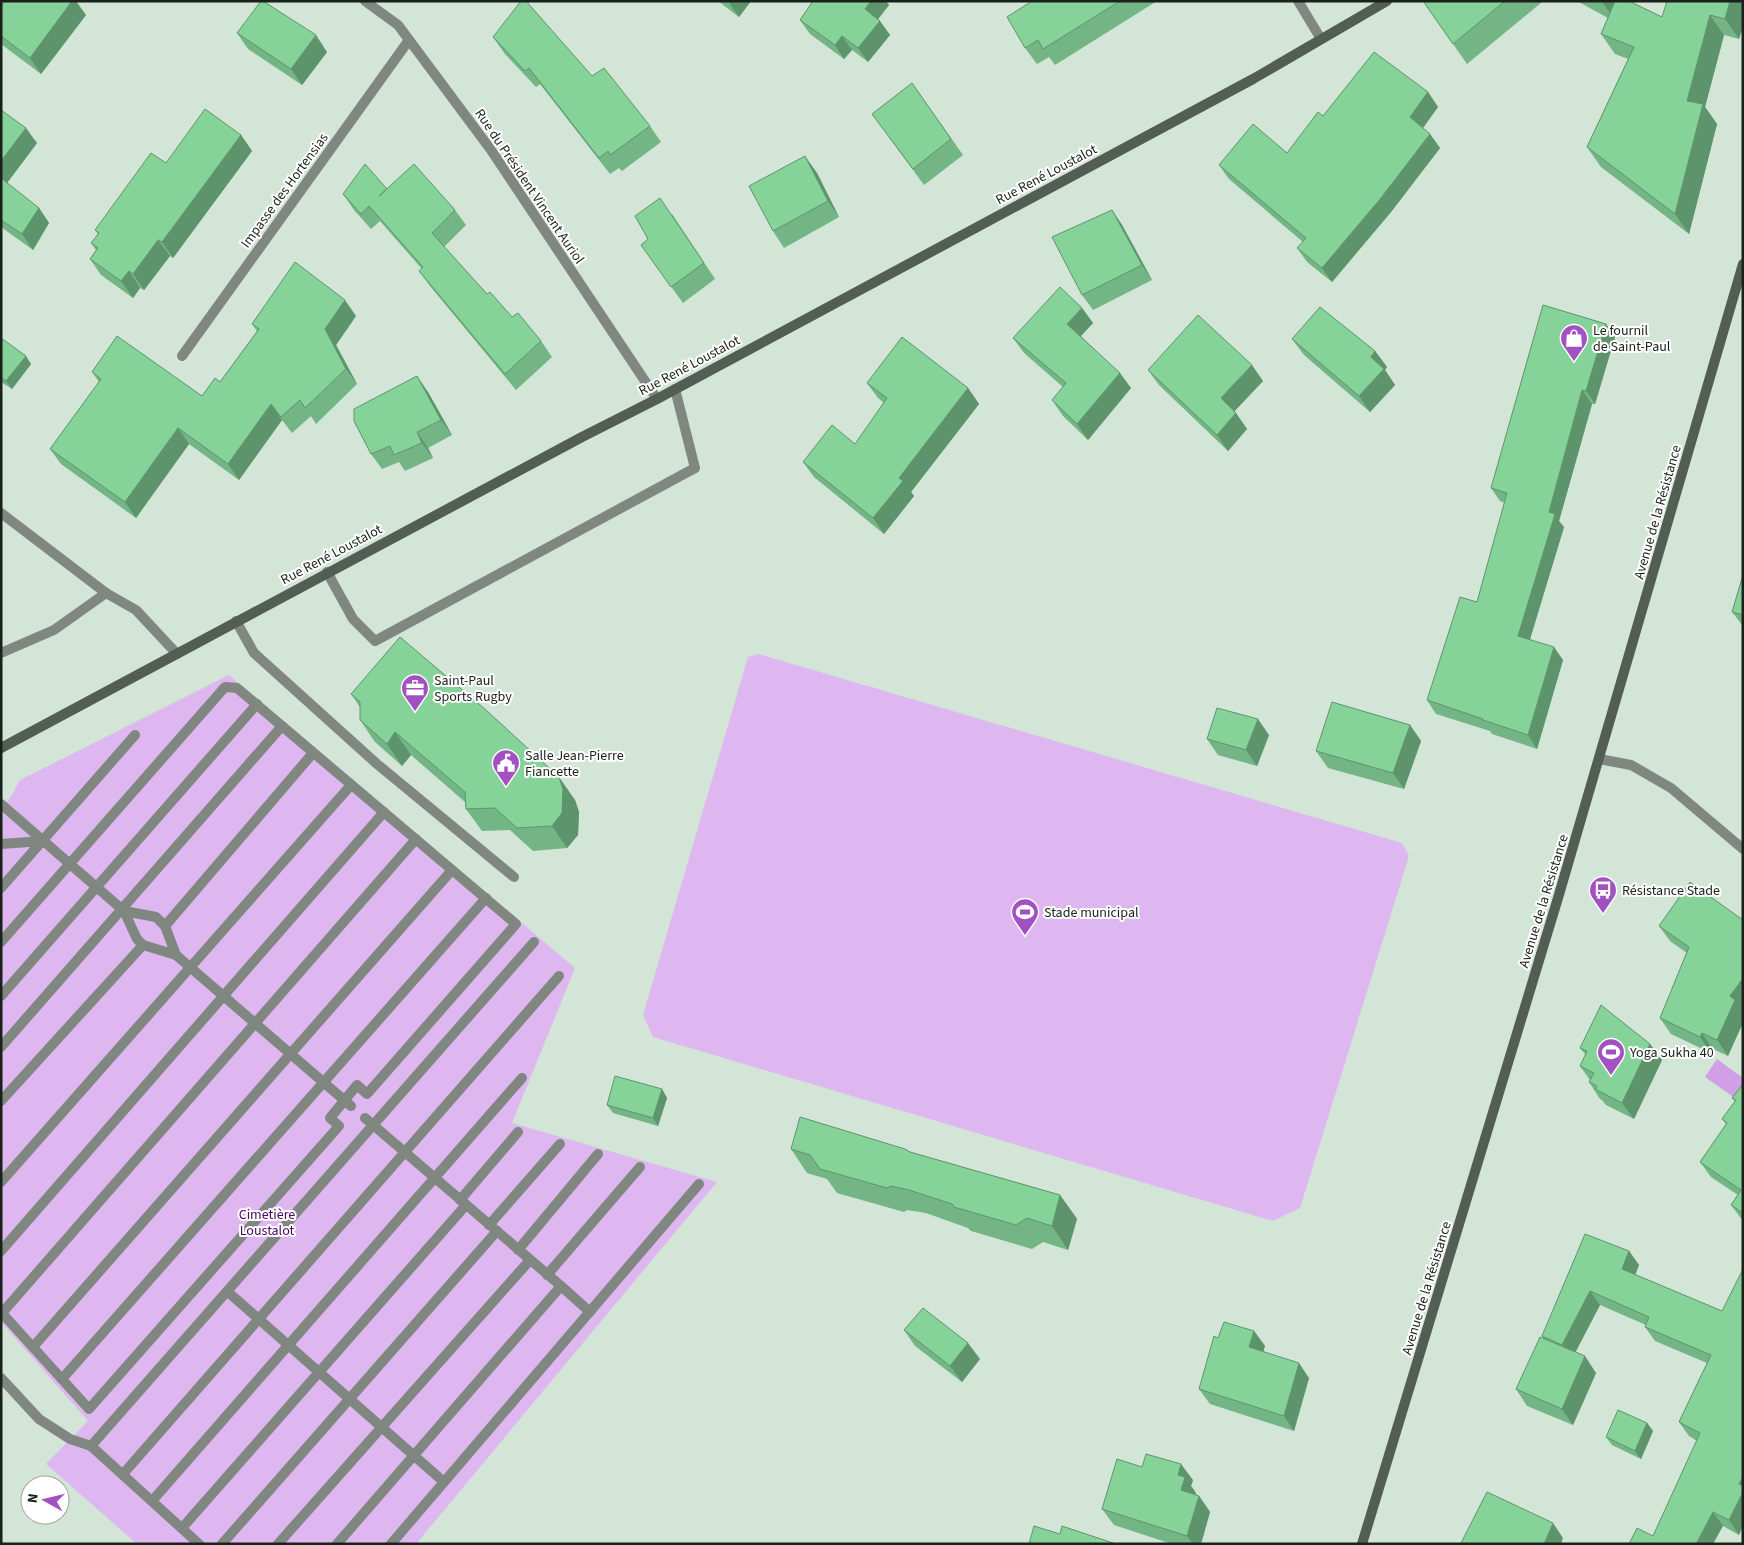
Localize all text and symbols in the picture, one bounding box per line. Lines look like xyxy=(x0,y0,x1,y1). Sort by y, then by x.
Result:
street label: Rue du Président Vincent Auriol xyxy=(470,105,589,269)
street label: Impasse des Hortensias xyxy=(236,129,333,252)
street label: Rue René Loustalot xyxy=(992,140,1101,210)
place label: Le fournil de Saint-Paul xyxy=(1593,321,1671,357)
shop icon: Le fournil de Saint-Paul xyxy=(1559,323,1589,362)
street label: Rue René Loustalot xyxy=(635,331,744,401)
street label: Avenue de la Résistance xyxy=(1629,443,1687,582)
street label: Rue René Loustalot xyxy=(277,520,386,590)
place label: Saint-Paul Sports Rugby xyxy=(434,671,512,707)
office icon: Saint-Paul Sports Rugby xyxy=(400,673,430,712)
place label: Salle Jean-Pierre Fiancette xyxy=(525,746,624,782)
public building icon: Salle Jean-Pierre Fiancette xyxy=(491,748,521,787)
street label: Avenue de la Résistance xyxy=(1514,832,1574,971)
bus stop icon: Résistance Stade xyxy=(1588,875,1618,914)
place label: Résistance Stade xyxy=(1622,881,1720,901)
sports icon: Stade municipal xyxy=(1010,897,1040,936)
place label: Stade municipal xyxy=(1044,903,1139,923)
sports icon: Yoga Sukha 40 xyxy=(1596,1037,1626,1076)
place label: Yoga Sukha 40 xyxy=(1629,1043,1714,1063)
park label: Cimetière Loustalot xyxy=(239,1205,295,1241)
street label: Avenue de la Résistance xyxy=(1397,1219,1457,1358)
north arrow xyxy=(20,1475,70,1525)
text: N xyxy=(23,1492,44,1504)

